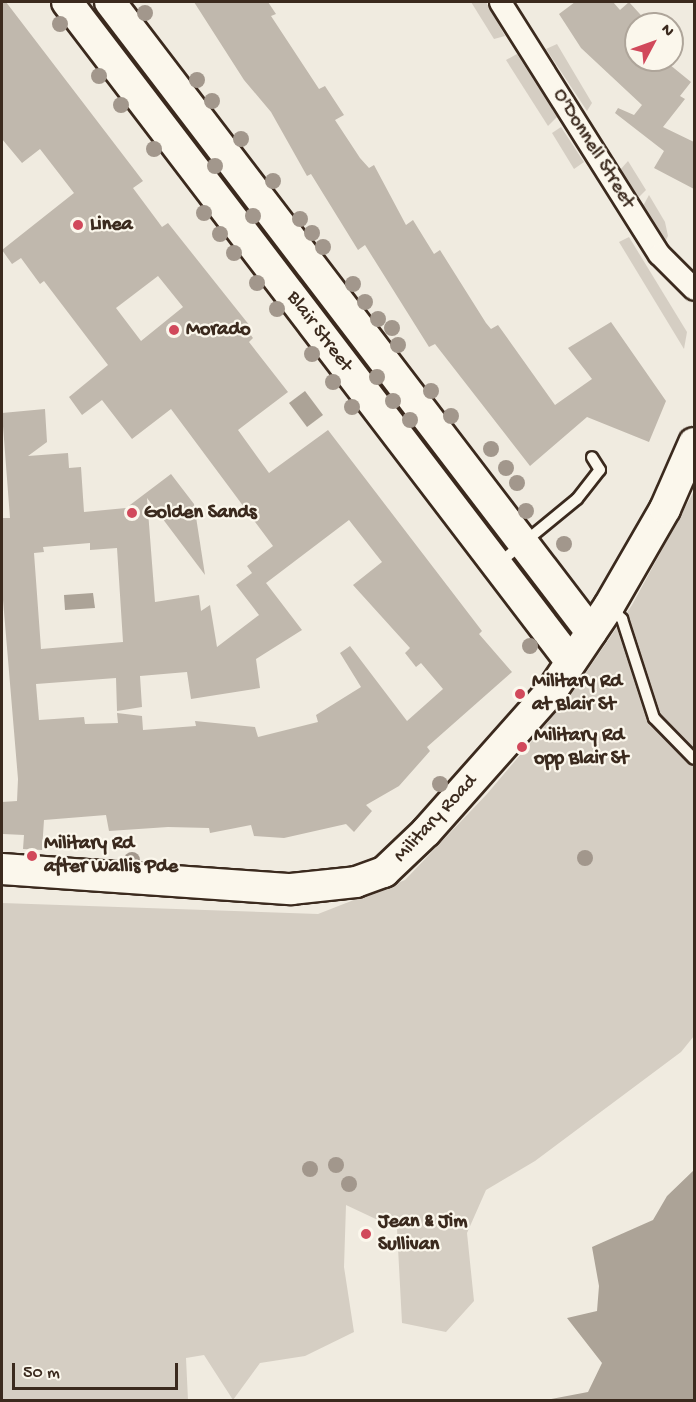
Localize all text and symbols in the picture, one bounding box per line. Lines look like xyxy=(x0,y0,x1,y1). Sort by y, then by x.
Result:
north arrow xyxy=(624,12,684,72)
text: N xyxy=(656,21,677,41)
street label: O'Donnell Street xyxy=(547,85,639,213)
place label: Linea xyxy=(90,213,133,237)
marker: Linea xyxy=(71,218,85,232)
street label: Blair Street xyxy=(281,287,357,377)
place label: Morado xyxy=(186,318,251,342)
marker: Morado xyxy=(167,323,181,337)
place label: Golden Sands xyxy=(144,501,257,525)
marker: Golden Sands xyxy=(125,506,139,520)
place label: Military Rd at Blair St xyxy=(532,670,622,717)
marker: Military Rd at Blair St xyxy=(513,687,527,701)
place label: Military Rd opp Blair St xyxy=(534,724,628,771)
marker: Military Rd opp Blair St xyxy=(515,740,529,754)
street label: Military Road xyxy=(389,770,483,868)
place label: Military Rd after Wallis Pde xyxy=(44,832,178,879)
marker: Military Rd after Wallis Pde xyxy=(25,849,39,863)
place label: Jean & Jim Sullivan xyxy=(378,1210,467,1257)
marker: Jean & Jim Sullivan xyxy=(359,1227,373,1241)
scale bar xyxy=(15,1351,182,1389)
text: 50 m xyxy=(23,1363,60,1384)

